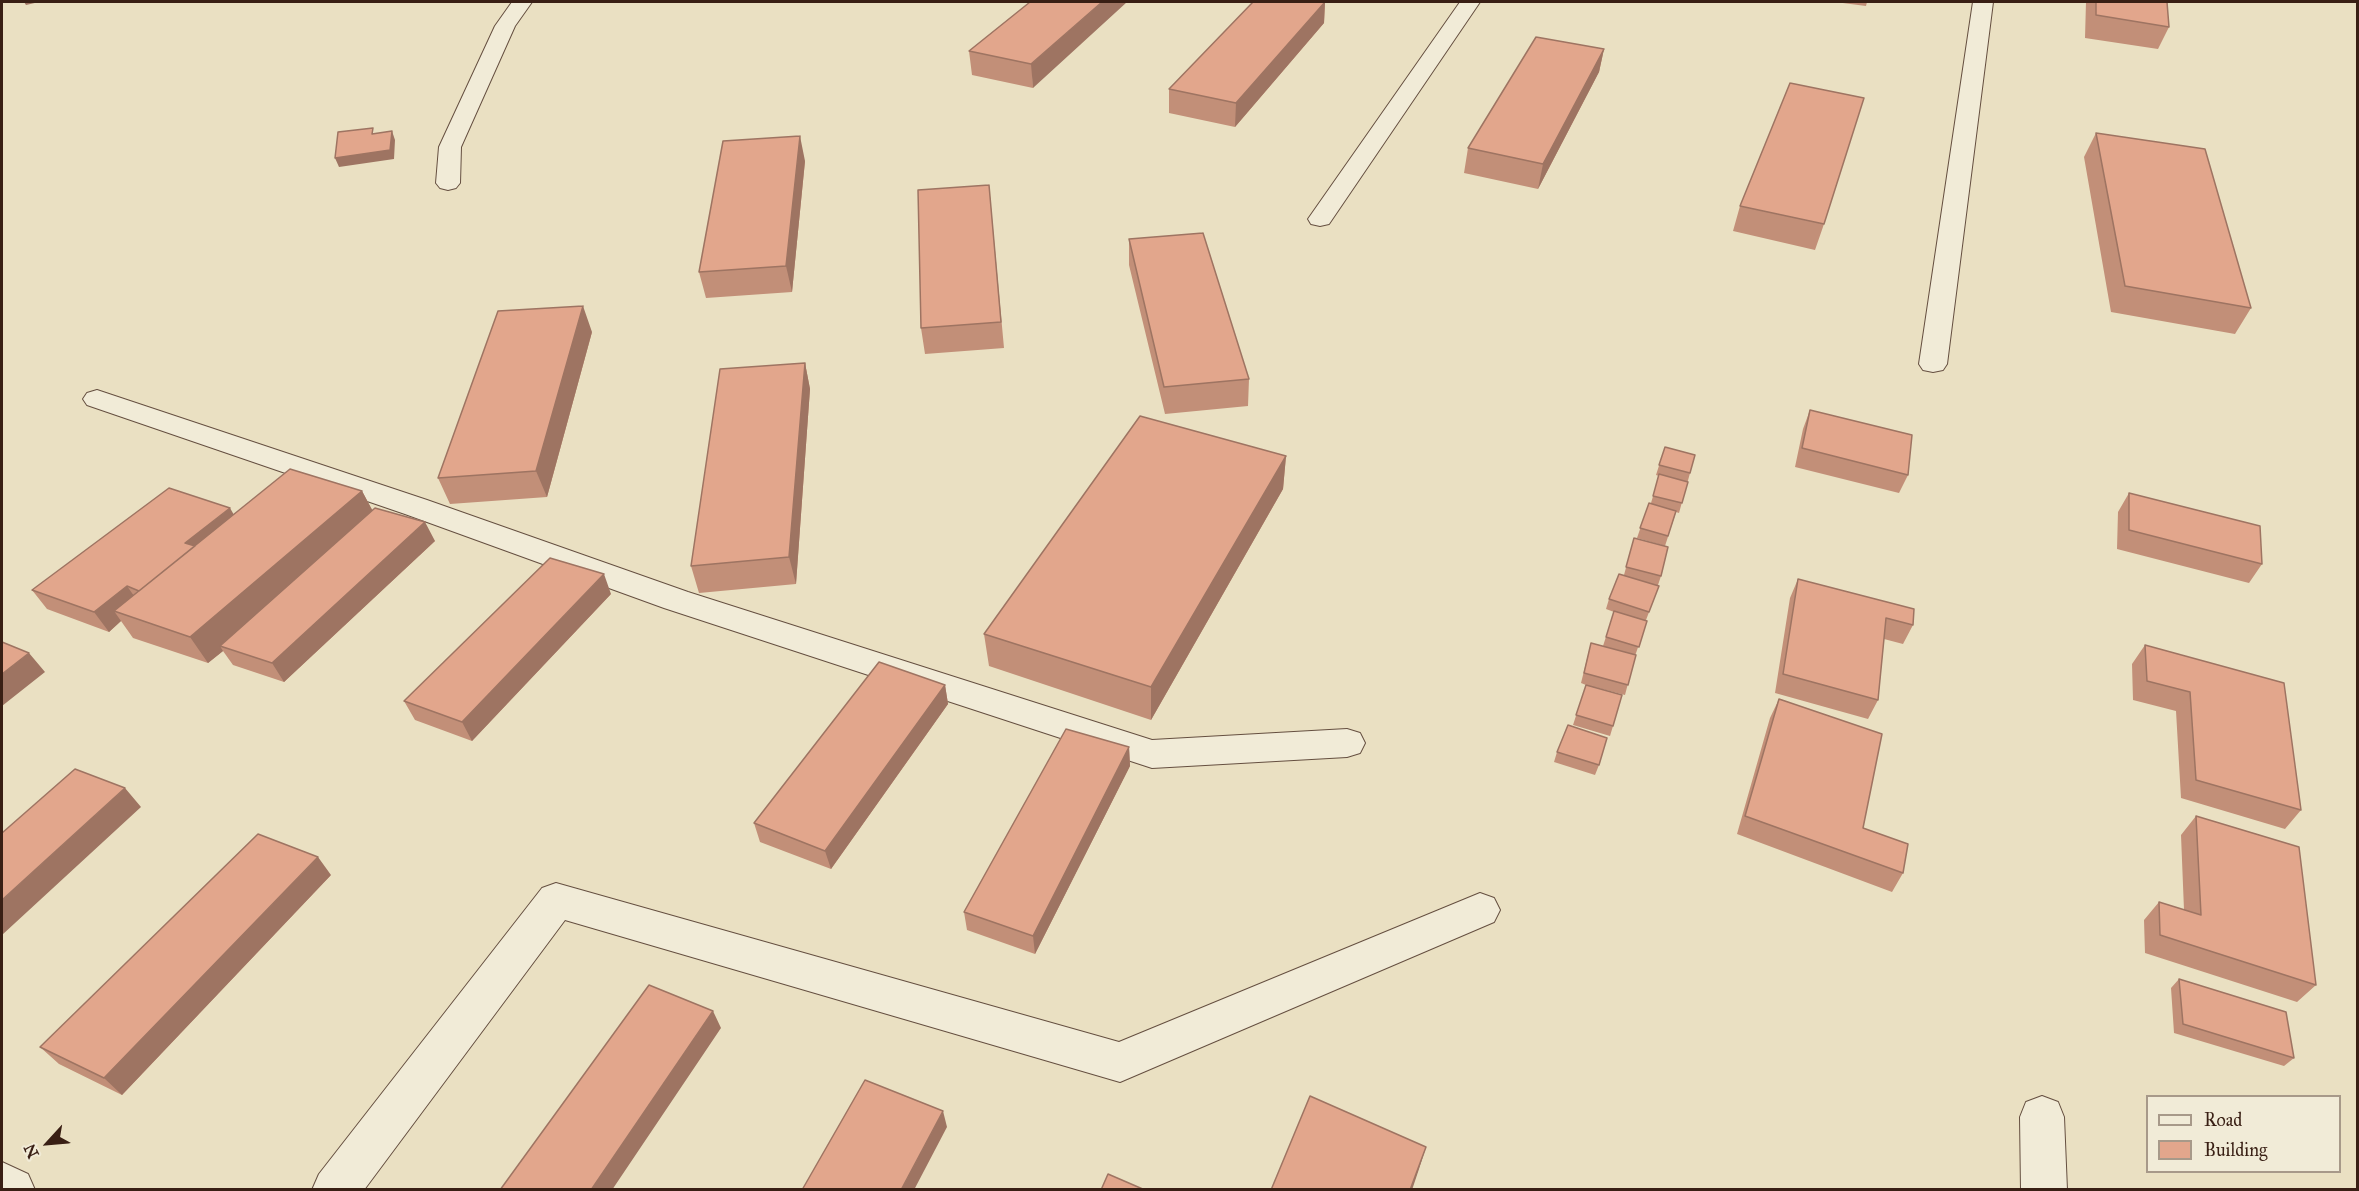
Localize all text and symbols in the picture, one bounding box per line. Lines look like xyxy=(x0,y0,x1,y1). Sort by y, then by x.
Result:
legend xyxy=(2146,1095,2341,1173)
text: Road xyxy=(2204,1109,2242,1131)
north arrow xyxy=(18,1113,78,1173)
text: Building xyxy=(2204,1139,2267,1161)
text: N xyxy=(20,1141,43,1161)

